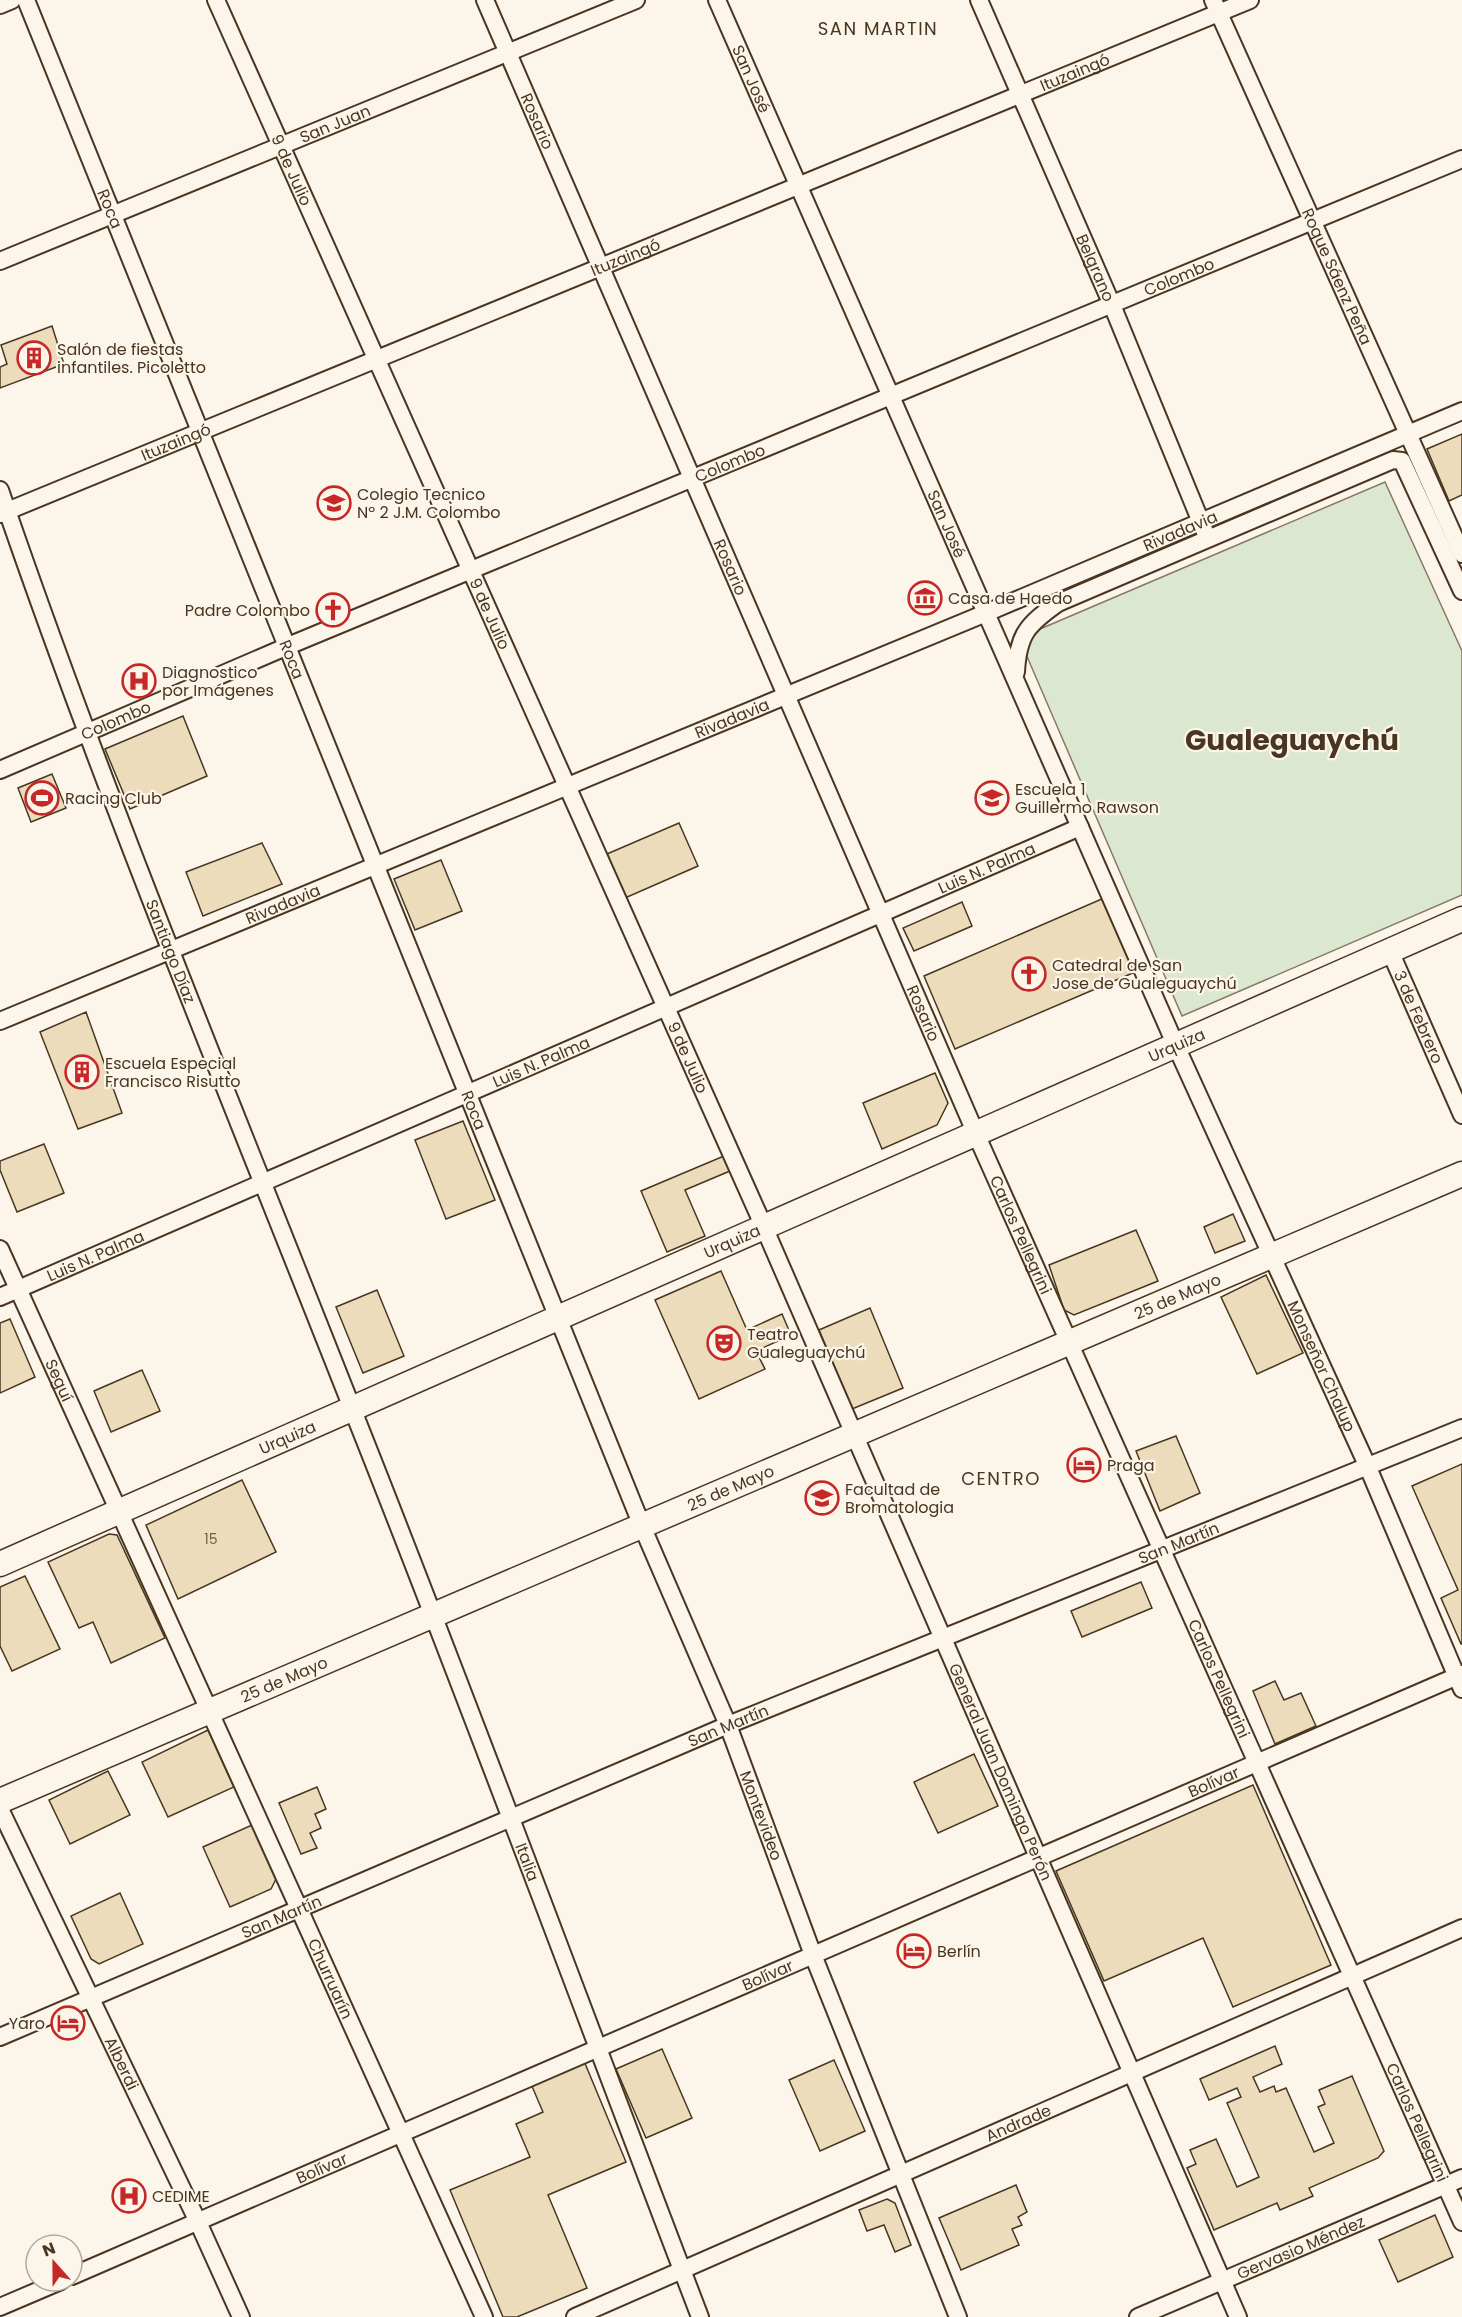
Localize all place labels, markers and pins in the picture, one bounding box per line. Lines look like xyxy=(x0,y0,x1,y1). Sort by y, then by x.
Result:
place label: Salón de fiestas infantiles. Picoletto xyxy=(57,338,206,379)
building icon: Salón de fiestas infantiles. Picoletto xyxy=(16,340,52,376)
place label: Colegio Tecnico Nº 2 J.M. Colombo xyxy=(357,483,501,524)
school or university icon: Colegio Tecnico Nº 2 J.M. Colombo xyxy=(316,485,352,521)
museum icon: Casa de Haedo xyxy=(907,580,943,616)
place label: Casa de Haedo xyxy=(948,587,1072,610)
church icon: Padre Colombo xyxy=(315,592,351,628)
place label: Padre Colombo xyxy=(185,599,310,622)
place label: Diagnostico por Imágenes xyxy=(162,661,274,702)
hospital icon: Diagnostico por Imágenes xyxy=(121,663,157,699)
place label: Escuela 1 Guillermo Rawson xyxy=(1015,778,1159,819)
sports icon: Racing Club xyxy=(24,780,60,816)
school or university icon: Escuela 1 Guillermo Rawson xyxy=(974,780,1010,816)
place label: Racing Club xyxy=(65,787,162,810)
place label: Catedral de San Jose de Gualeguaychú xyxy=(1052,954,1237,995)
church icon: Catedral de San Jose de Gualeguaychú xyxy=(1011,956,1047,992)
place label: Escuela Especial Francisco Risutto xyxy=(105,1052,240,1093)
building icon: Escuela Especial Francisco Risutto xyxy=(64,1054,100,1090)
place label: Teatro Gualeguaychú xyxy=(747,1323,865,1364)
theatre icon: Teatro Gualeguaychú xyxy=(706,1325,742,1361)
hotel icon: Praga xyxy=(1066,1447,1102,1483)
place label: Praga xyxy=(1107,1454,1155,1477)
place label: Facultad de Bromatologia xyxy=(845,1478,954,1519)
school or university icon: Facultad de Bromatologia xyxy=(804,1480,840,1516)
hotel icon: Berlín xyxy=(896,1933,932,1969)
place label: Berlín xyxy=(937,1940,981,1963)
hotel icon: Yaro xyxy=(50,2005,86,2041)
place label: Yaro xyxy=(9,2012,45,2035)
hospital icon: CEDIME xyxy=(111,2178,147,2214)
place label: CEDIME xyxy=(152,2185,210,2208)

